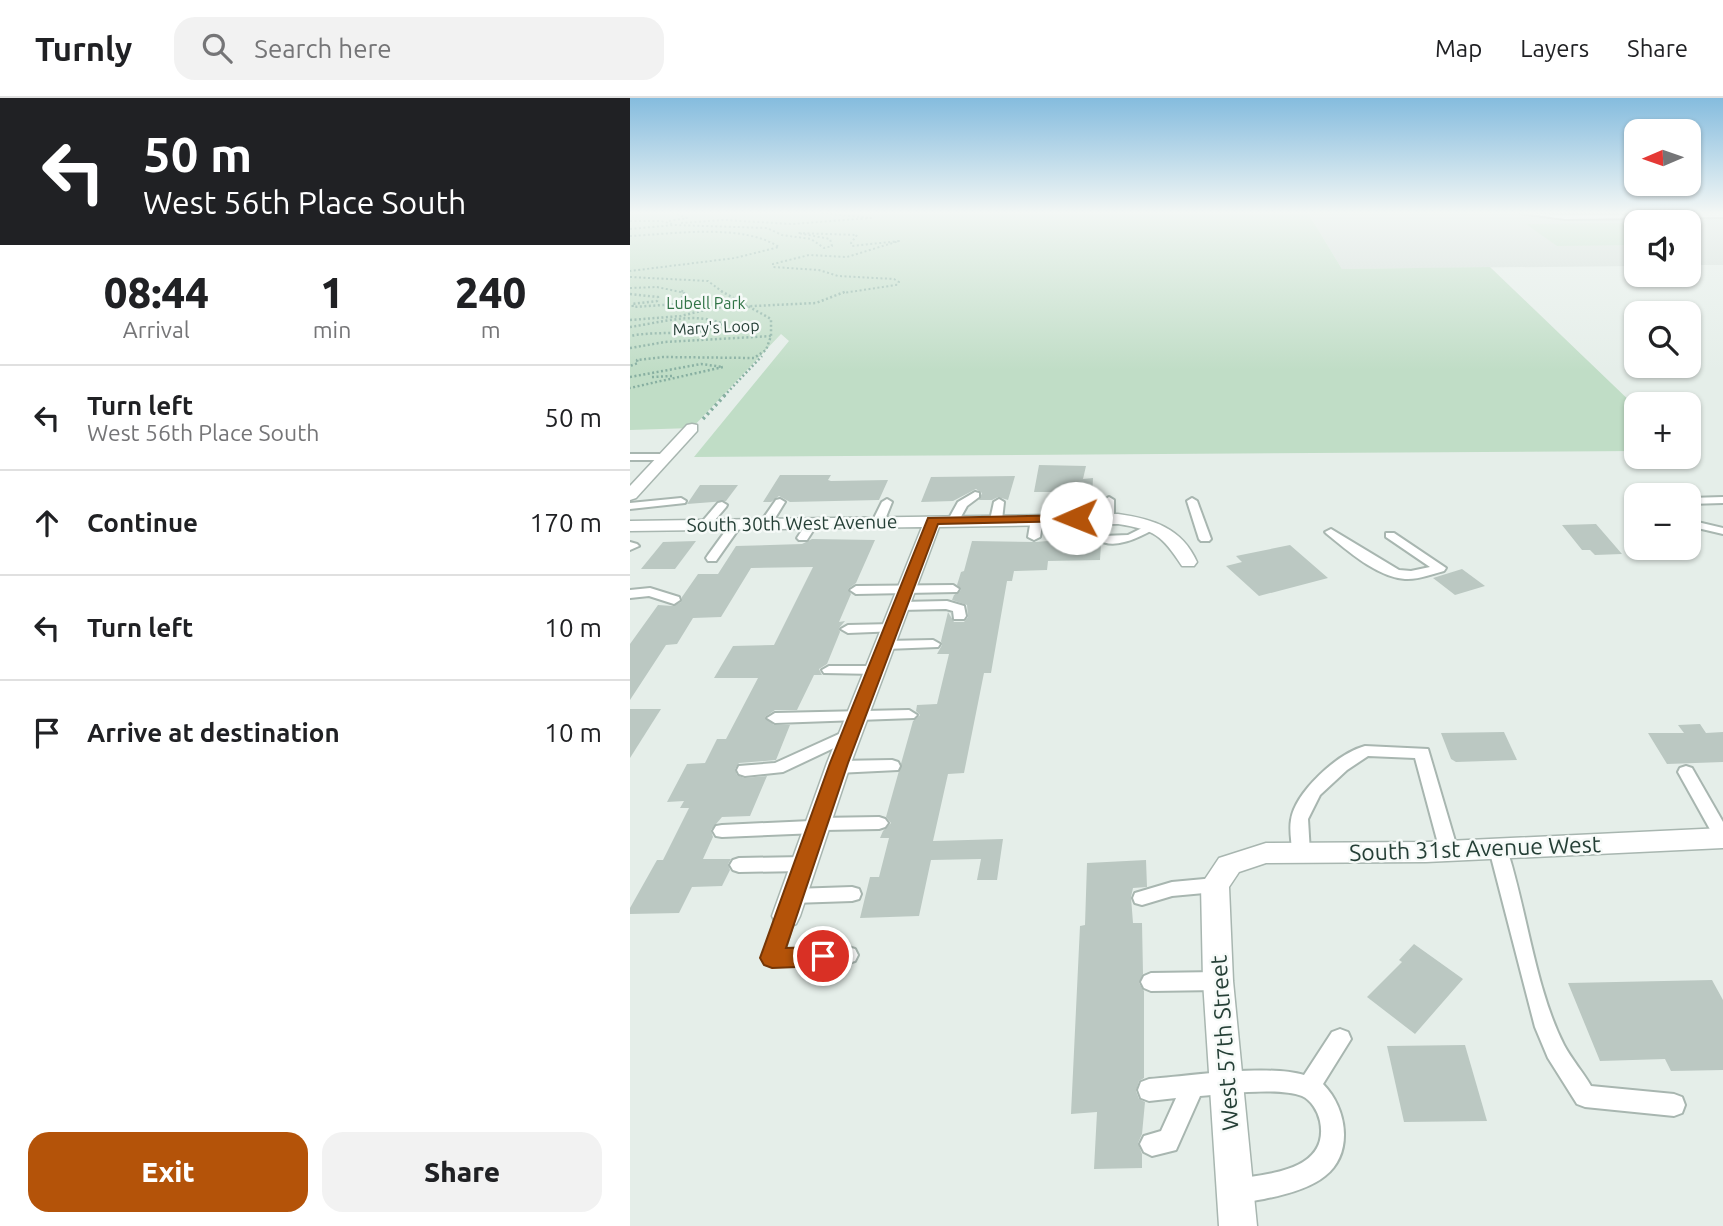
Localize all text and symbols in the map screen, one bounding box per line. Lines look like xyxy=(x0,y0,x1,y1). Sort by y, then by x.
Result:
search box xyxy=(174,17,664,80)
icon: search xyxy=(198,29,236,67)
text: Turnly xyxy=(35,30,132,67)
text: Search here xyxy=(254,34,392,63)
text: Map xyxy=(1435,35,1482,62)
text: Layers xyxy=(1520,35,1589,62)
text: Share xyxy=(1627,35,1688,62)
north arrow xyxy=(1624,119,1701,196)
map controls xyxy=(1624,119,1701,560)
icon: left xyxy=(28,126,119,217)
text: 50 m xyxy=(143,126,252,181)
text: West 56th Place South xyxy=(143,184,466,220)
button: sound xyxy=(1624,210,1701,287)
text: 08:44 xyxy=(104,269,209,316)
text: 1 xyxy=(320,269,344,316)
text: 240 xyxy=(455,269,526,316)
park label: Lubell Park xyxy=(666,294,746,312)
button: search xyxy=(1624,301,1701,378)
street label: Mary's Loop xyxy=(672,316,760,338)
text: Arrival xyxy=(123,317,190,342)
text: min xyxy=(313,317,351,342)
text: m xyxy=(481,317,501,342)
text: Turn left xyxy=(87,391,193,420)
button: + xyxy=(1624,392,1701,469)
icon: left xyxy=(28,399,66,437)
text: 50 m xyxy=(544,403,602,432)
text: West 56th Place South xyxy=(87,420,319,445)
position arrow xyxy=(1039,481,1113,555)
button: − xyxy=(1624,483,1701,560)
icon: ahead xyxy=(28,504,66,542)
text: Continue xyxy=(87,508,198,537)
text: 170 m xyxy=(530,508,602,537)
street label: South 30th West Avenue xyxy=(687,510,897,536)
icon: left xyxy=(28,609,66,647)
text: Turn left xyxy=(87,613,193,642)
text: 10 m xyxy=(544,613,602,642)
icon: arrive xyxy=(28,714,66,752)
text: Arrive at destination xyxy=(87,718,340,747)
text: 10 m xyxy=(544,718,602,747)
street label: South 31st Avenue West xyxy=(1349,831,1601,865)
pin xyxy=(793,926,853,986)
icon: arrive xyxy=(804,937,842,975)
street label: West 57th Street xyxy=(1205,955,1243,1131)
button: Exit xyxy=(28,1132,308,1212)
button: Share xyxy=(322,1132,602,1212)

